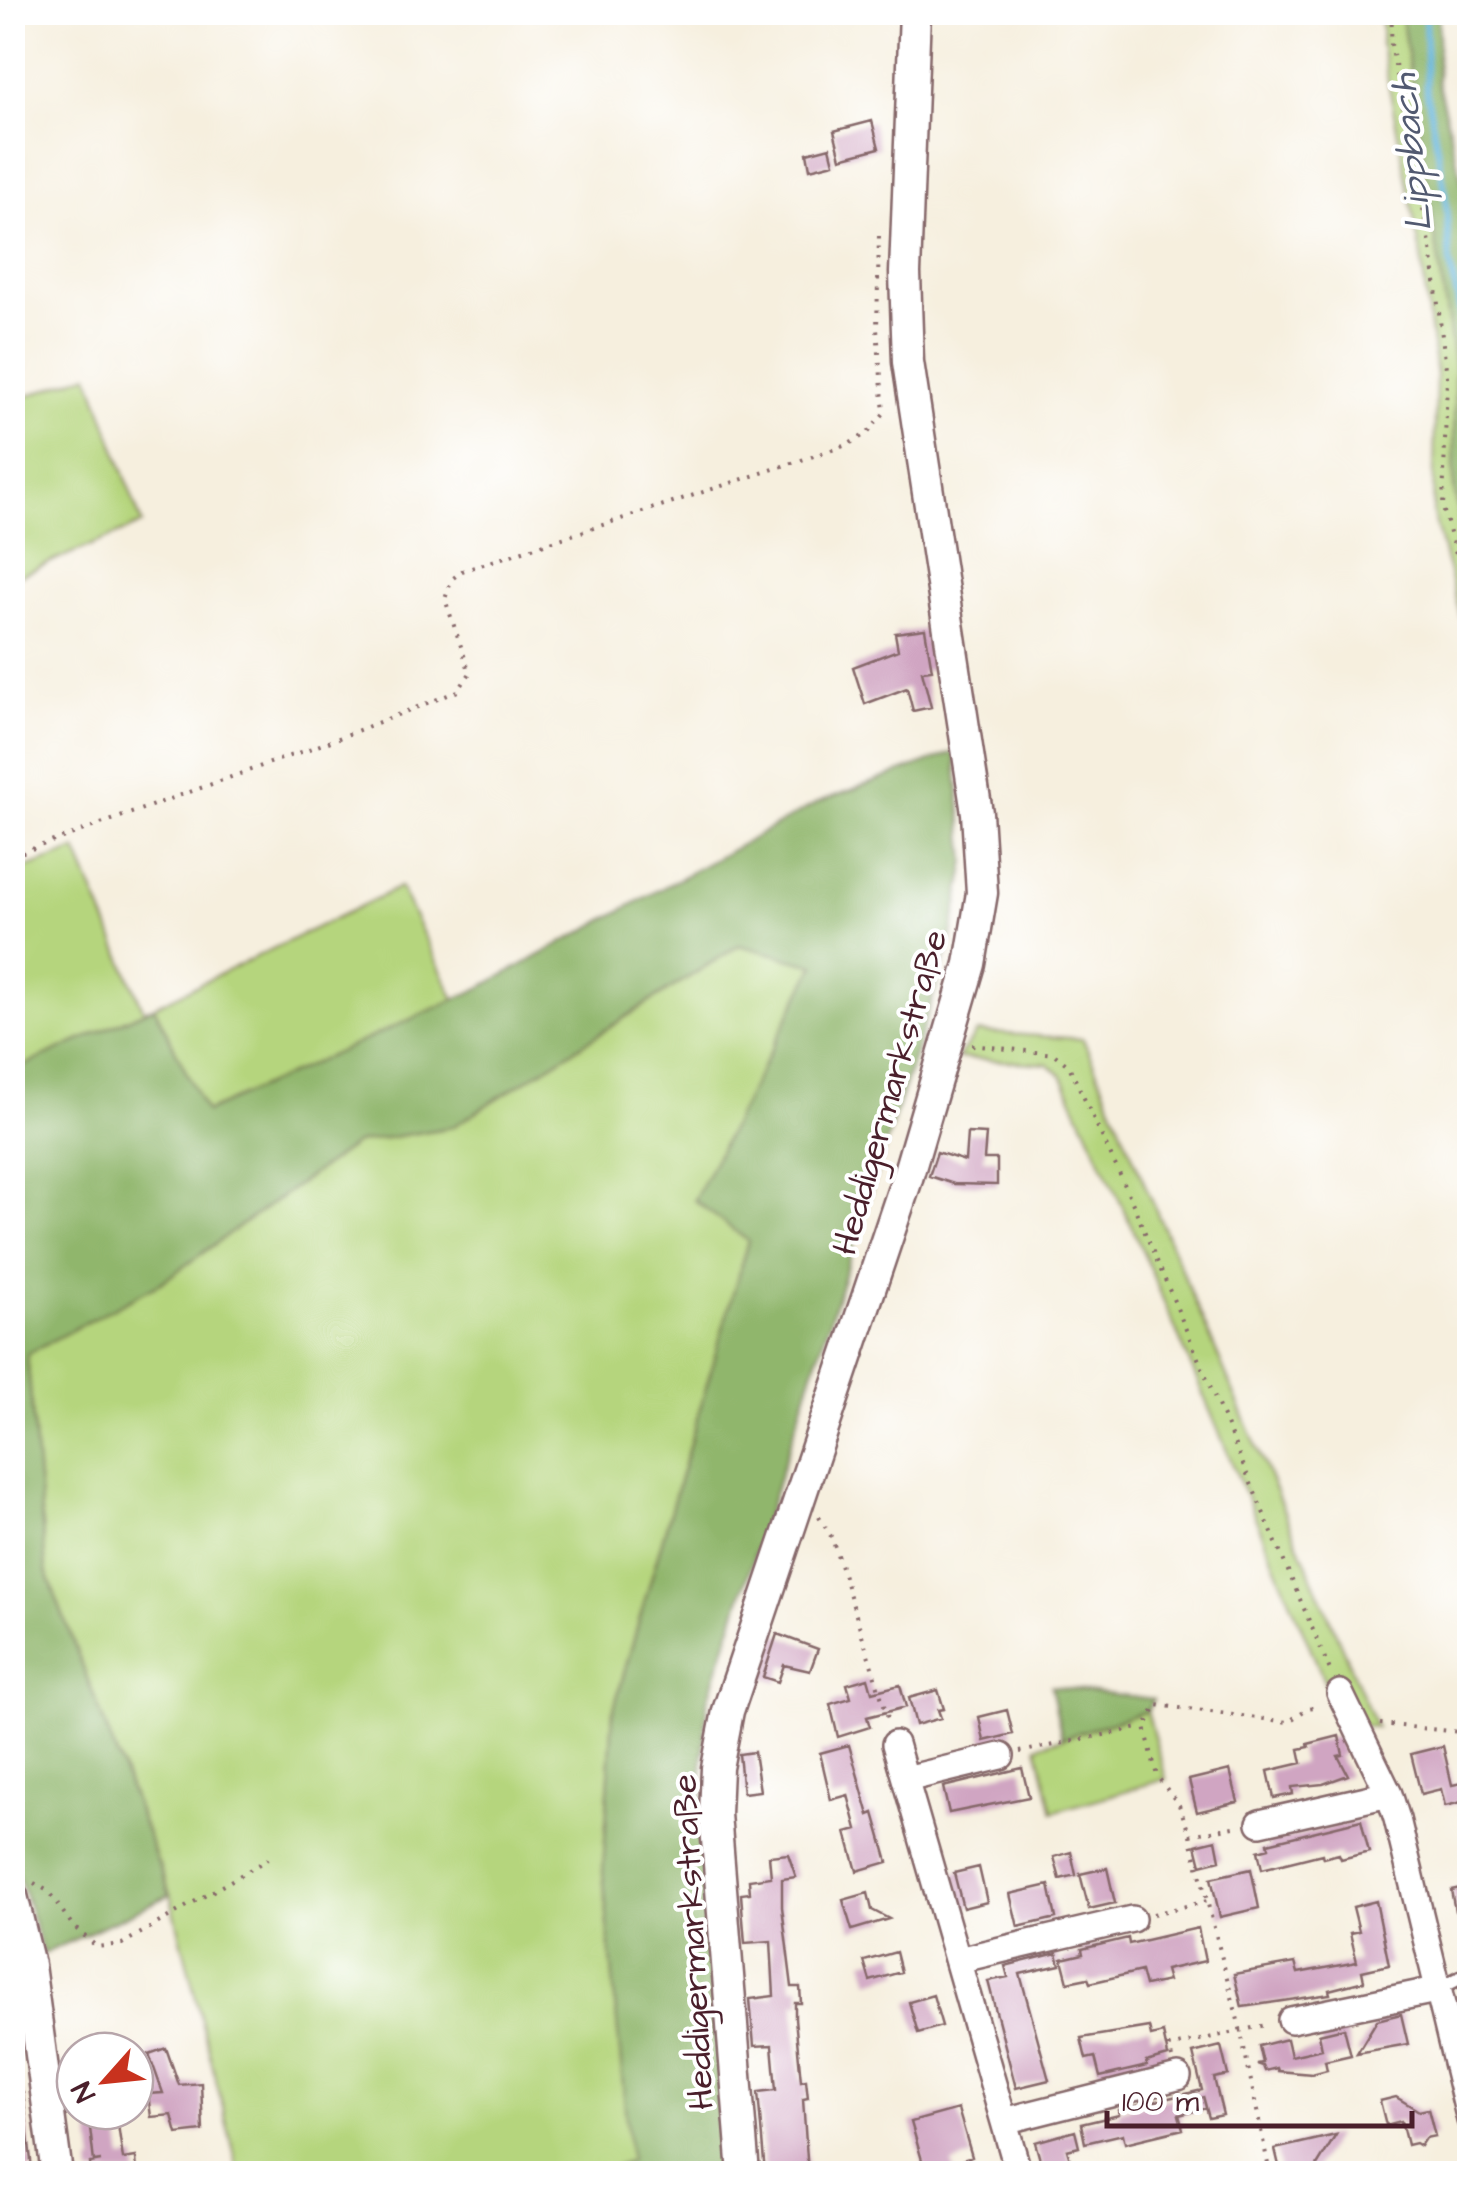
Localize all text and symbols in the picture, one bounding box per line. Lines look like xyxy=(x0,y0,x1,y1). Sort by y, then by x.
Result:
water label: Lippbach xyxy=(1378,69,1446,234)
street label: Heddigermarkstraße xyxy=(821,924,962,1261)
street label: Heddigermarkstraße xyxy=(660,1773,729,2111)
north arrow xyxy=(55,2031,155,2131)
scale bar xyxy=(1107,2066,1412,2128)
text: N xyxy=(63,2075,105,2108)
text: 100 m xyxy=(1122,2081,1200,2123)

